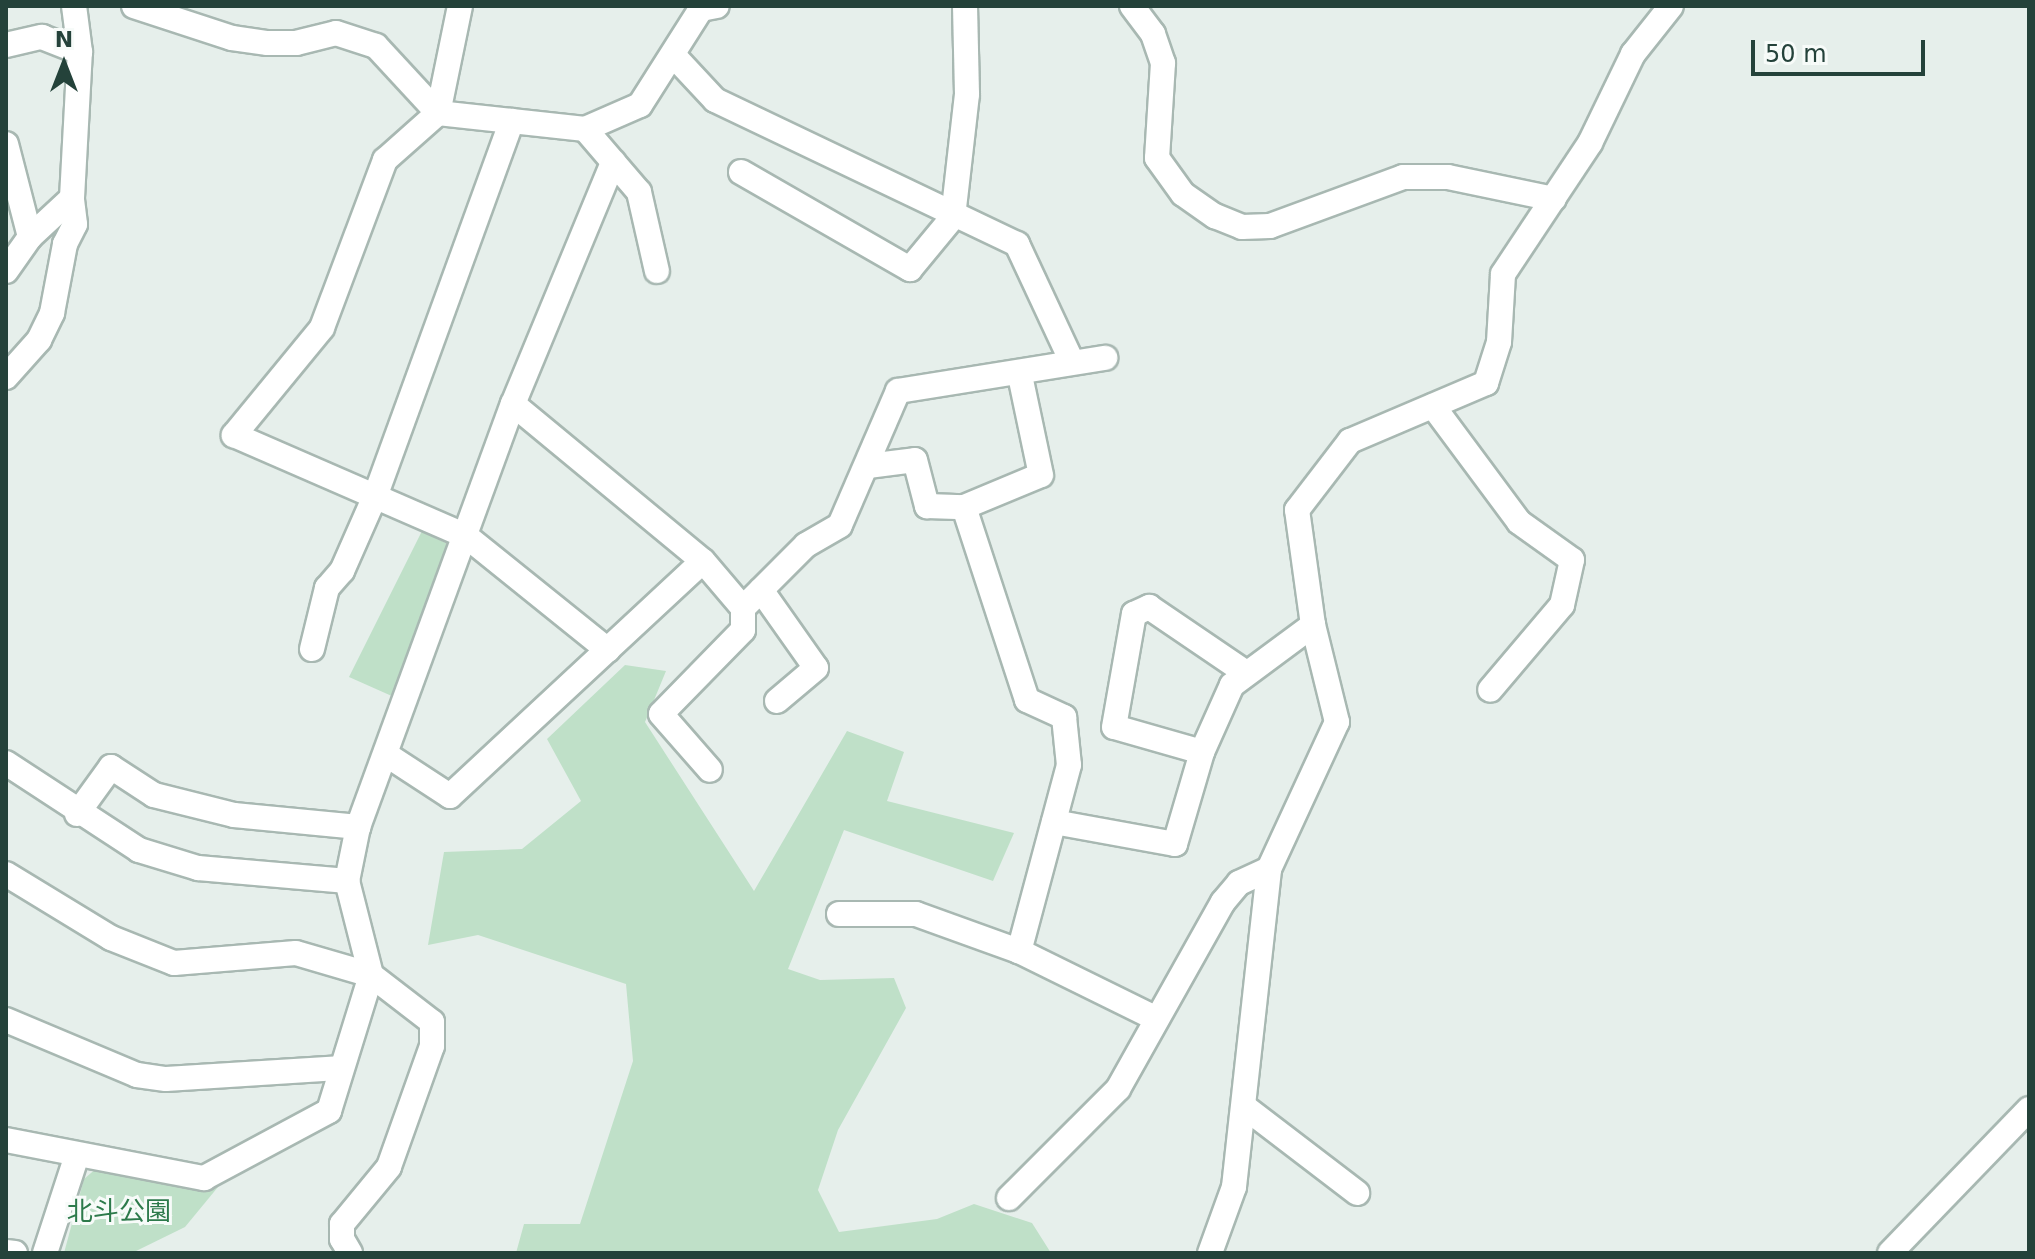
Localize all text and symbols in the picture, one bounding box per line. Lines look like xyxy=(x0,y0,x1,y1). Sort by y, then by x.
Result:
north arrow xyxy=(24,24,104,104)
scale bar xyxy=(1755,24,1929,74)
text: N xyxy=(55,27,73,52)
text: 50 m xyxy=(1765,40,1827,68)
park label: 北斗公園 xyxy=(67,1196,171,1228)

